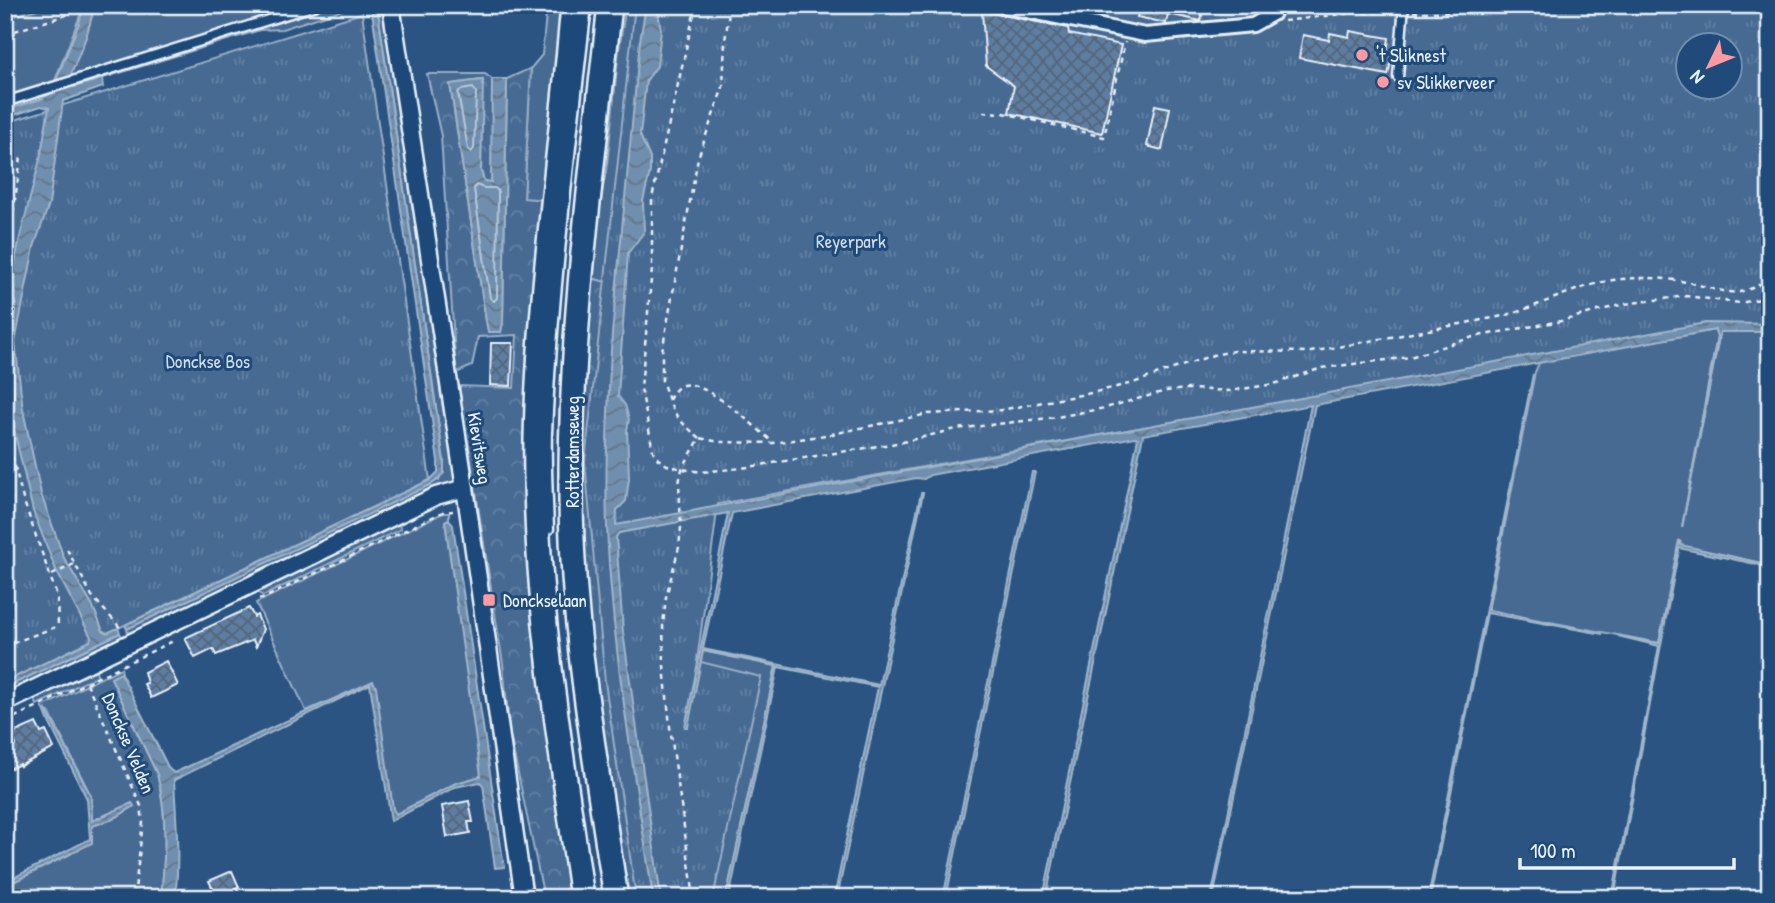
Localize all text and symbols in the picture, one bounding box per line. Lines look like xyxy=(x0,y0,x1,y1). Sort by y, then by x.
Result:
north arrow xyxy=(1674,32,1744,102)
place label: 't Sliknest xyxy=(1376,42,1446,68)
marker: 't Sliknest xyxy=(1354,47,1370,63)
text: N xyxy=(1684,65,1710,90)
place label: sv Slikkerveer xyxy=(1397,69,1496,95)
marker: sv Slikkerveer xyxy=(1375,74,1391,90)
park label: Reyerpark xyxy=(816,228,886,254)
park label: Donckse Bos xyxy=(166,348,250,374)
street label: Rotterdamseweg xyxy=(559,396,585,508)
street label: Kievitsweg xyxy=(462,410,498,486)
place label: Donckselaan xyxy=(503,587,587,613)
marker: Donckselaan xyxy=(481,592,497,608)
street label: Donckse Velden xyxy=(96,689,162,797)
scale bar xyxy=(1520,826,1733,870)
text: 100 m xyxy=(1530,836,1576,865)

